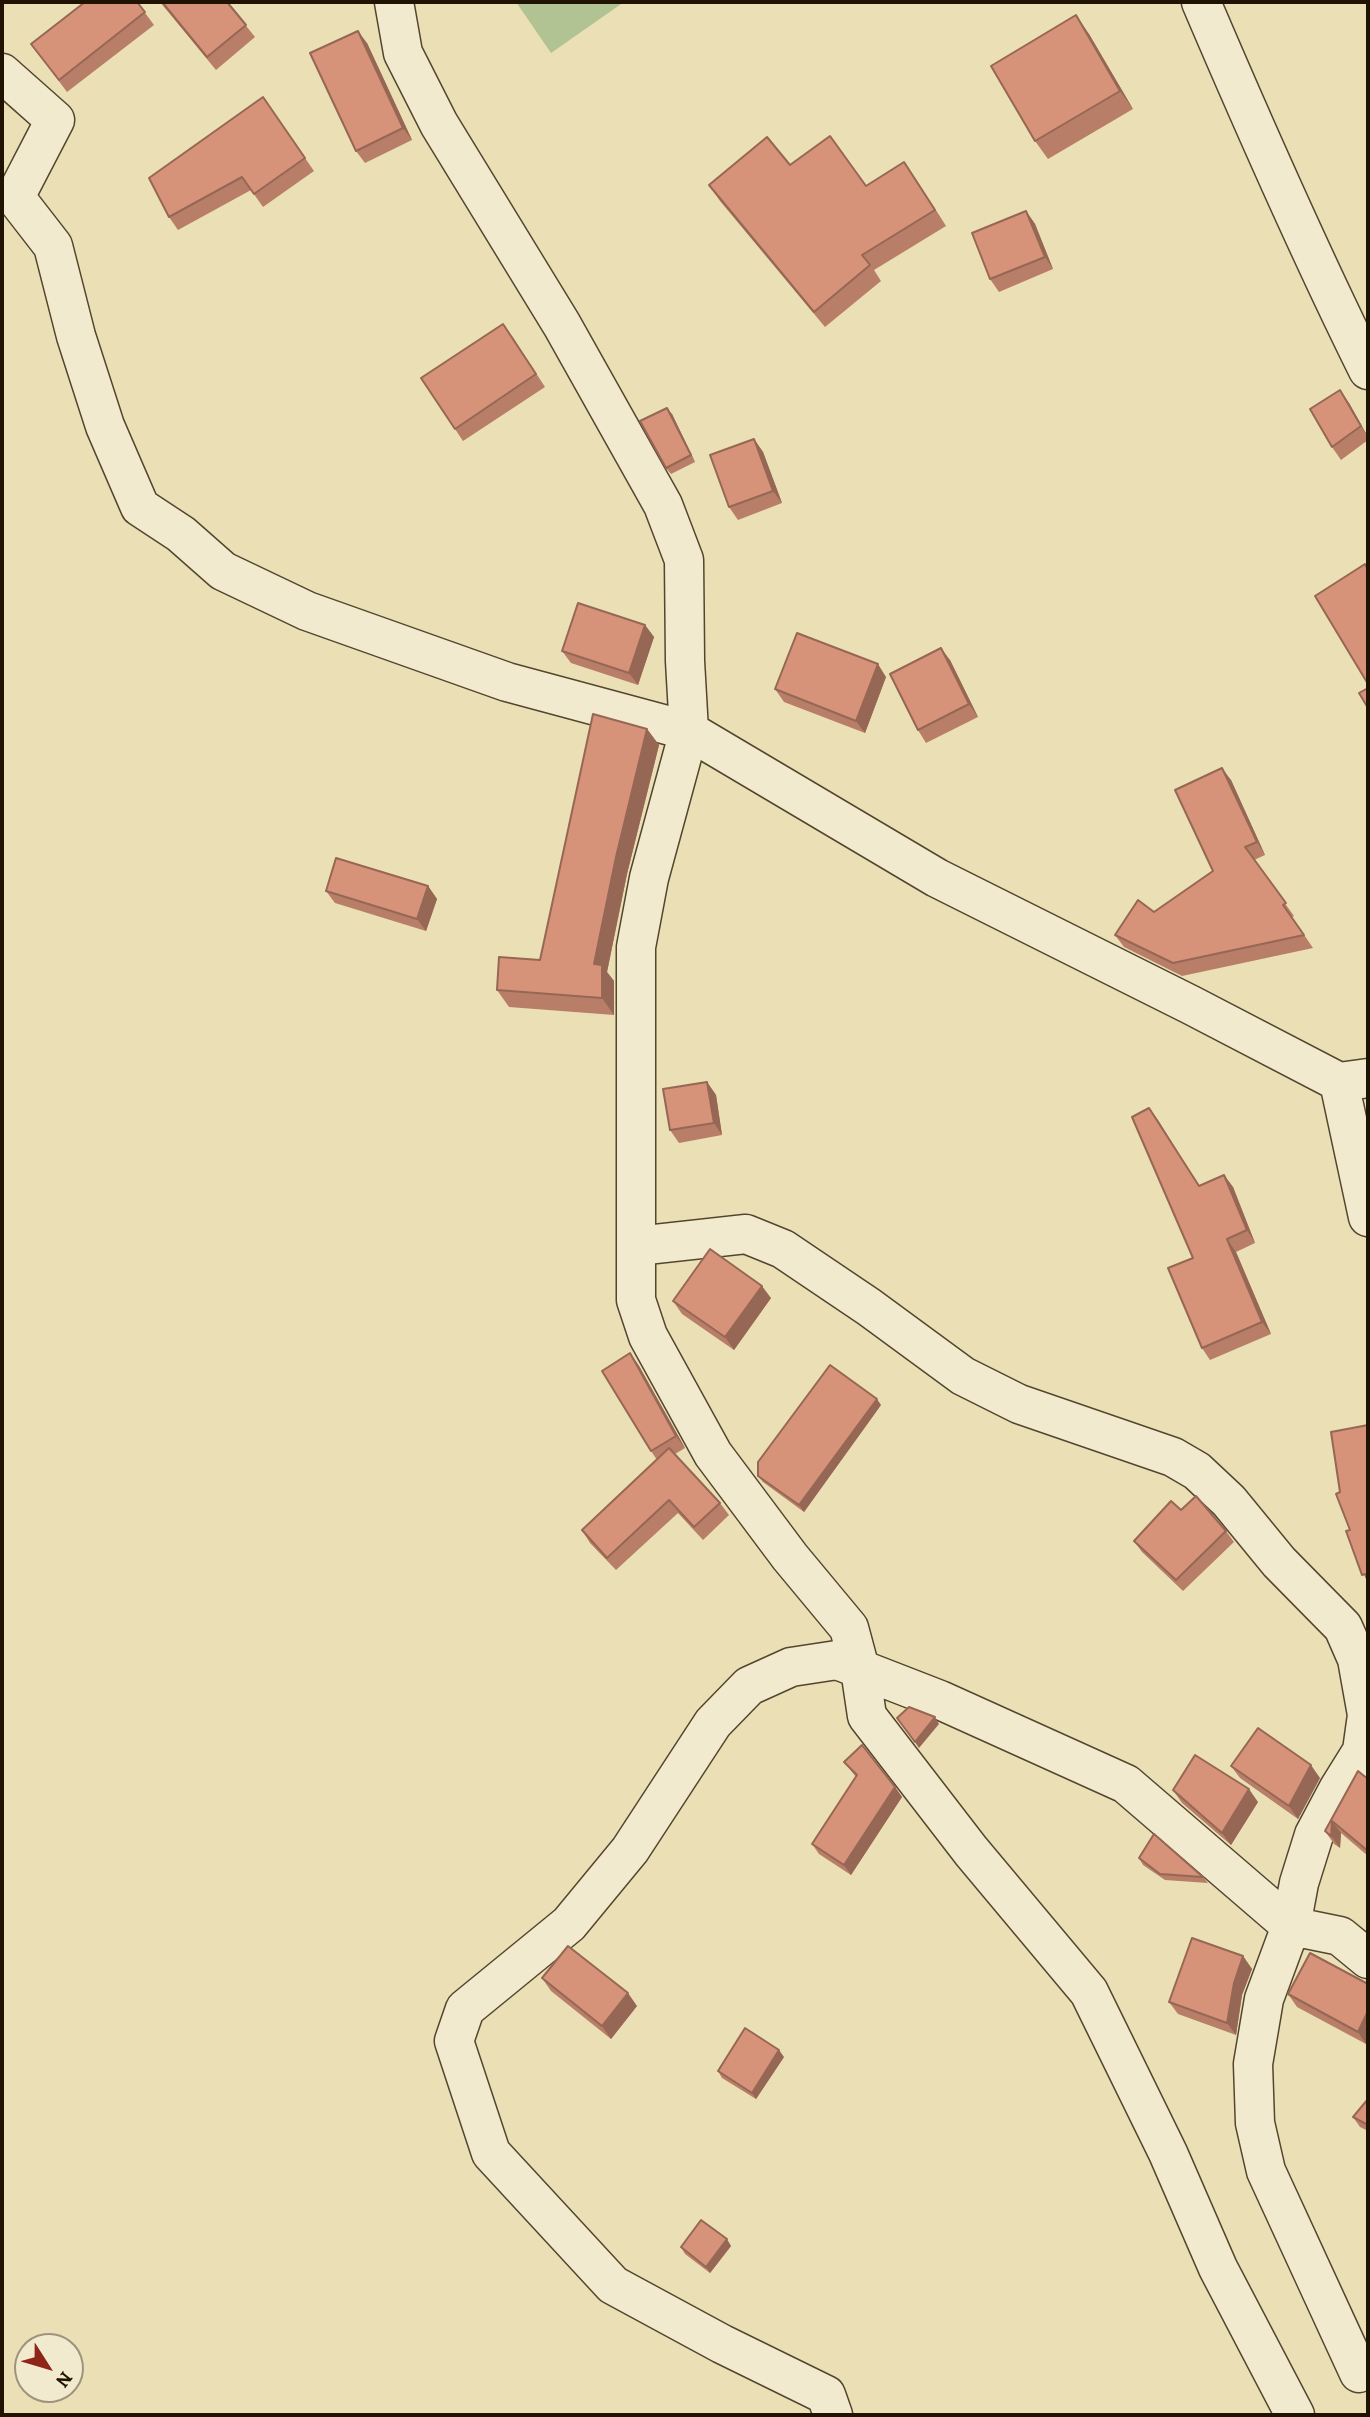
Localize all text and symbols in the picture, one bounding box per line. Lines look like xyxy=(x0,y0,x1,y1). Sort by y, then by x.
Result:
north arrow xyxy=(14,2333,84,2403)
text: N xyxy=(50,2366,79,2393)

